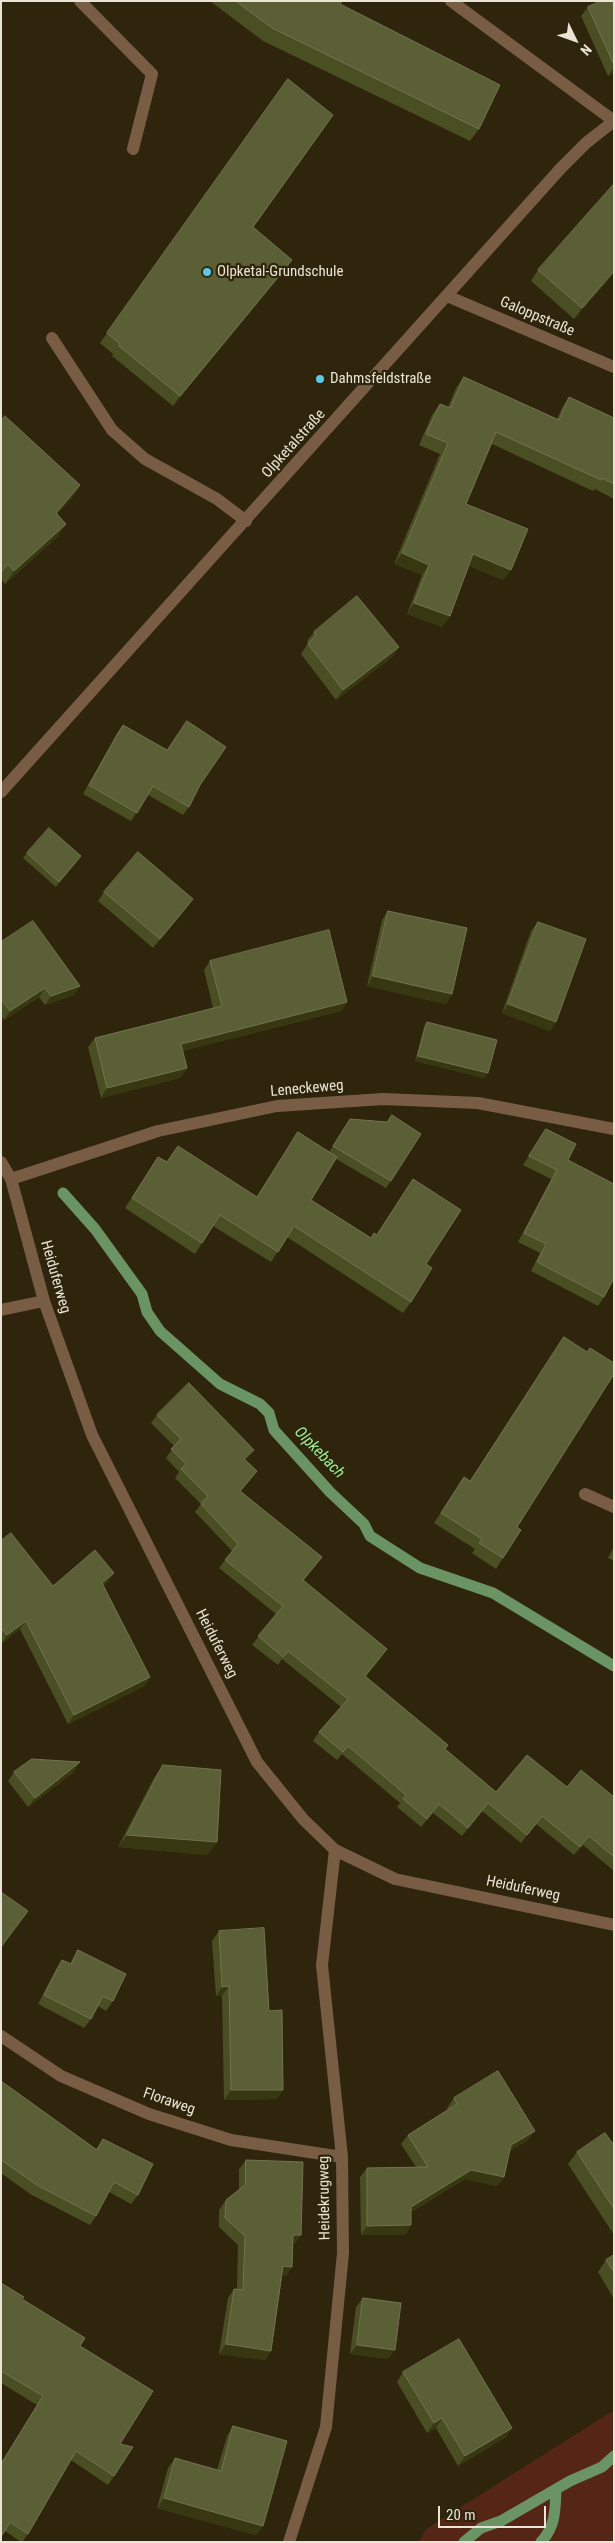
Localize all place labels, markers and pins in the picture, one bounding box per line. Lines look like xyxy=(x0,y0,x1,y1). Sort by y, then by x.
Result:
place label: Olpketal-Grundschule xyxy=(217,263,343,281)
marker: Olpketal-Grundschule xyxy=(201,266,213,278)
place label: Dahmsfeldstraße xyxy=(330,370,431,388)
marker: Dahmsfeldstraße xyxy=(314,373,326,385)

